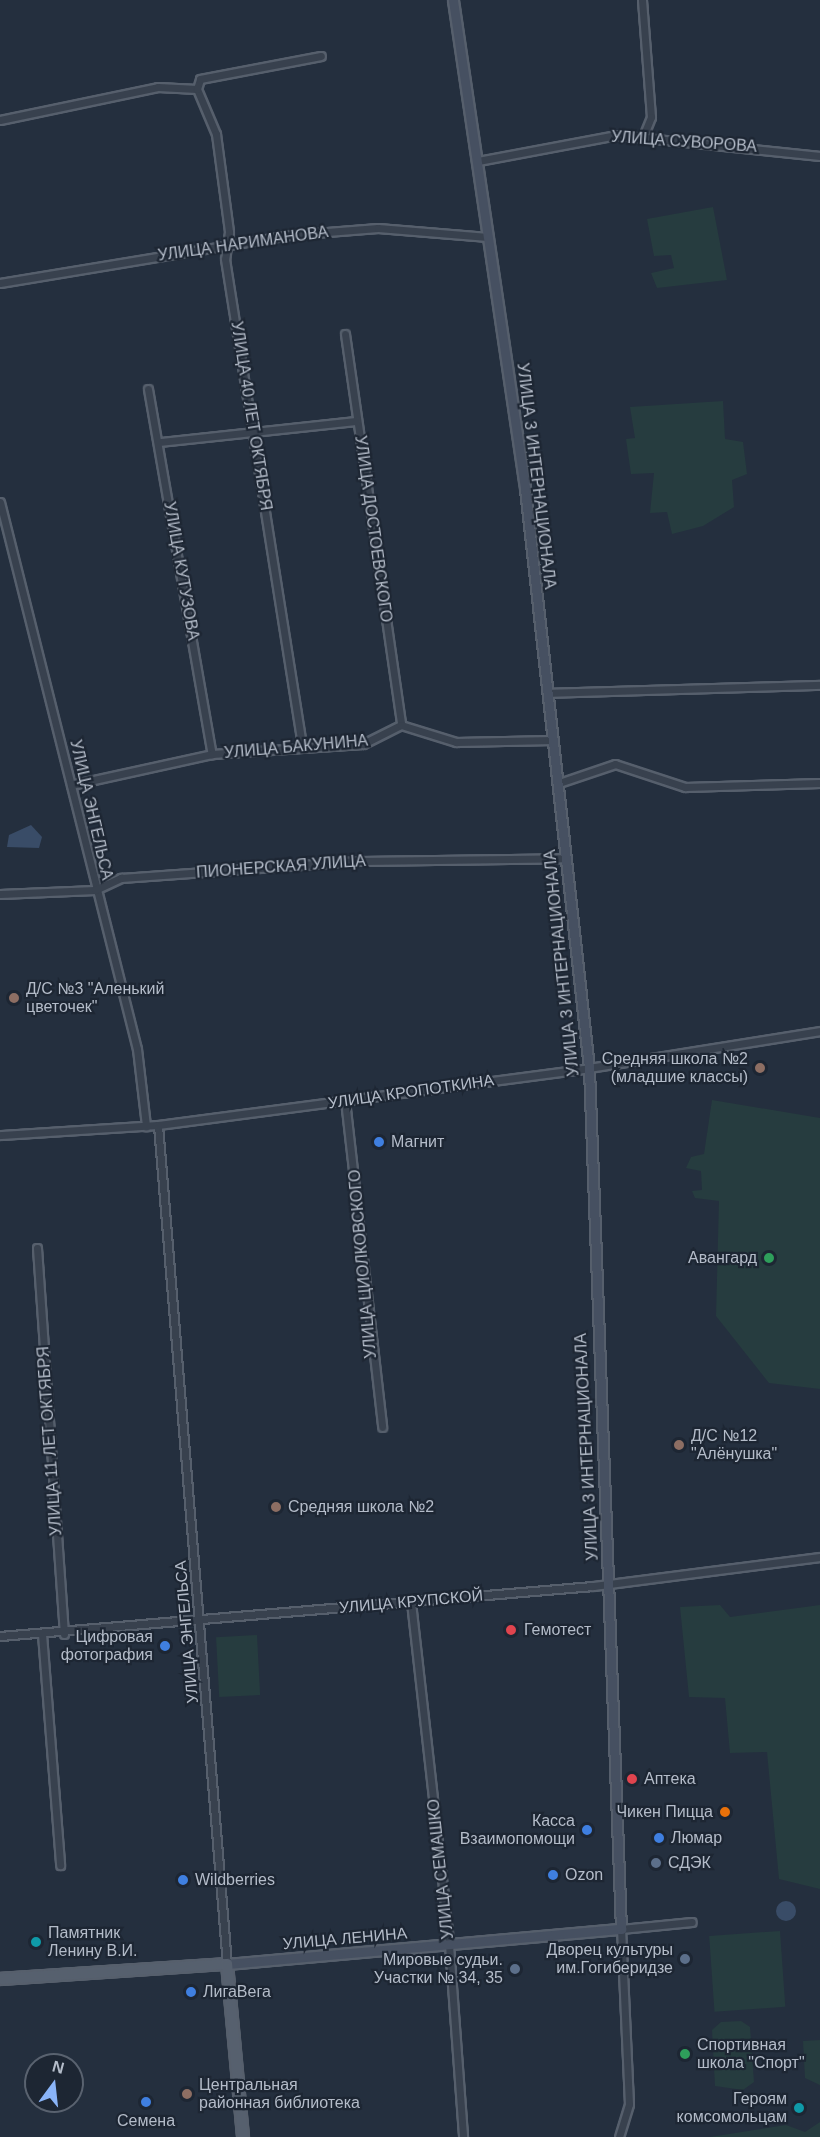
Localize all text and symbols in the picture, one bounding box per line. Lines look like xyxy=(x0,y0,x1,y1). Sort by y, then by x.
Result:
street label: УЛИЦА СУВОРОВА xyxy=(611,127,757,157)
street label: УЛИЦА НАРИМАНОВА xyxy=(157,223,329,265)
street label: УЛИЦА 40 ЛЕТ ОКТЯБРЯ xyxy=(227,320,275,512)
street label: УЛИЦА 3 ИНТЕРНАЦИОНАЛА xyxy=(513,362,559,590)
street label: УЛИЦА ДОСТОЕВСКОГО xyxy=(350,434,396,624)
street label: УЛИЦА КУТУЗОВА xyxy=(159,500,203,642)
street label: УЛИЦА БАКУНИНА xyxy=(223,731,369,763)
street label: УЛИЦА ЭНГЕЛЬСА xyxy=(66,738,116,882)
street label: УЛИЦА 3 ИНТЕРНАЦИОНАЛА xyxy=(541,849,583,1077)
street label: ПИОНЕРСКАЯ УЛИЦА xyxy=(196,851,366,883)
place label: Д/С №3 "Аленький цветочек" xyxy=(26,979,164,1017)
marker: Д/С №3 "Аленький цветочек" xyxy=(7,991,21,1005)
place label: Средняя школа №2 (младшие классы) xyxy=(602,1049,748,1087)
marker: Средняя школа №2 (младшие классы) xyxy=(753,1061,767,1075)
street label: УЛИЦА КРОПОТКИНА xyxy=(327,1071,495,1113)
place label: Магнит xyxy=(391,1132,444,1152)
marker: Магнит xyxy=(372,1135,386,1149)
street label: УЛИЦА ЦИОЛКОВСКОГО xyxy=(345,1169,381,1359)
place label: Авангард xyxy=(688,1248,757,1268)
marker: Авангард xyxy=(762,1251,776,1265)
street label: УЛИЦА 3 ИНТЕРНАЦИОНАЛА xyxy=(571,1333,603,1561)
street label: УЛИЦА 11 ЛЕТ ОКТЯБРЯ xyxy=(34,1345,66,1537)
place label: Д/С №12 "Алёнушка" xyxy=(691,1426,777,1464)
marker: Д/С №12 "Алёнушка" xyxy=(672,1438,686,1452)
place label: Средняя школа №2 xyxy=(288,1497,434,1517)
marker: Средняя школа №2 xyxy=(269,1500,283,1514)
street label: УЛИЦА ЭНГЕЛЬСА xyxy=(171,1560,203,1704)
street label: УЛИЦА КРУПСКОЙ xyxy=(338,1586,484,1618)
place label: Гемотест xyxy=(524,1620,591,1640)
marker: Гемотест xyxy=(502,1621,520,1639)
place label: Цифровая фотография xyxy=(61,1627,153,1665)
marker: Цифровая фотография xyxy=(158,1639,172,1653)
place label: Аптека xyxy=(644,1769,696,1789)
marker: Аптека xyxy=(625,1772,639,1786)
street label: УЛИЦА СЕМАШКО xyxy=(424,1798,458,1940)
place label: Чикен Пицца xyxy=(616,1802,713,1822)
marker: Чикен Пицца xyxy=(718,1805,732,1819)
place label: Касса Взаимопомощи xyxy=(460,1811,575,1849)
marker: Касса Взаимопомощи xyxy=(580,1823,594,1837)
place label: Люмар xyxy=(671,1828,722,1848)
marker: Люмар xyxy=(652,1831,666,1845)
place label: СДЭК xyxy=(668,1853,711,1873)
marker: СДЭК xyxy=(649,1856,663,1870)
place label: Ozon xyxy=(565,1865,603,1885)
marker: Ozon xyxy=(546,1868,560,1882)
place label: Wildberries xyxy=(195,1870,275,1890)
marker: Wildberries xyxy=(176,1873,190,1887)
place label: Памятник Ленину В.И. xyxy=(48,1923,138,1961)
street label: УЛИЦА ЛЕНИНА xyxy=(282,1924,408,1954)
marker: Памятник Ленину В.И. xyxy=(29,1935,43,1949)
place label: Дворец культуры им.Гогиберидзе xyxy=(547,1940,673,1978)
place label: Мировые судьи. Участки № 34, 35 xyxy=(374,1950,503,1988)
marker: Дворец культуры им.Гогиберидзе xyxy=(678,1952,692,1966)
marker: Мировые судьи. Участки № 34, 35 xyxy=(508,1962,522,1976)
place label: ЛигаВега xyxy=(203,1982,271,2002)
marker: ЛигаВега xyxy=(184,1985,198,1999)
place label: Спортивная школа "Спорт" xyxy=(697,2035,805,2073)
marker: Спортивная школа "Спорт" xyxy=(678,2047,692,2061)
north arrow xyxy=(24,2053,84,2113)
text: N xyxy=(50,2057,66,2077)
place label: Центральная районная библиотека xyxy=(199,2075,360,2113)
marker: Центральная районная библиотека xyxy=(180,2087,194,2101)
place label: Героям комсомольцам xyxy=(677,2089,787,2127)
marker: Семена xyxy=(139,2095,153,2109)
marker: Героям комсомольцам xyxy=(792,2101,806,2115)
place label: Семена xyxy=(117,2111,175,2131)

